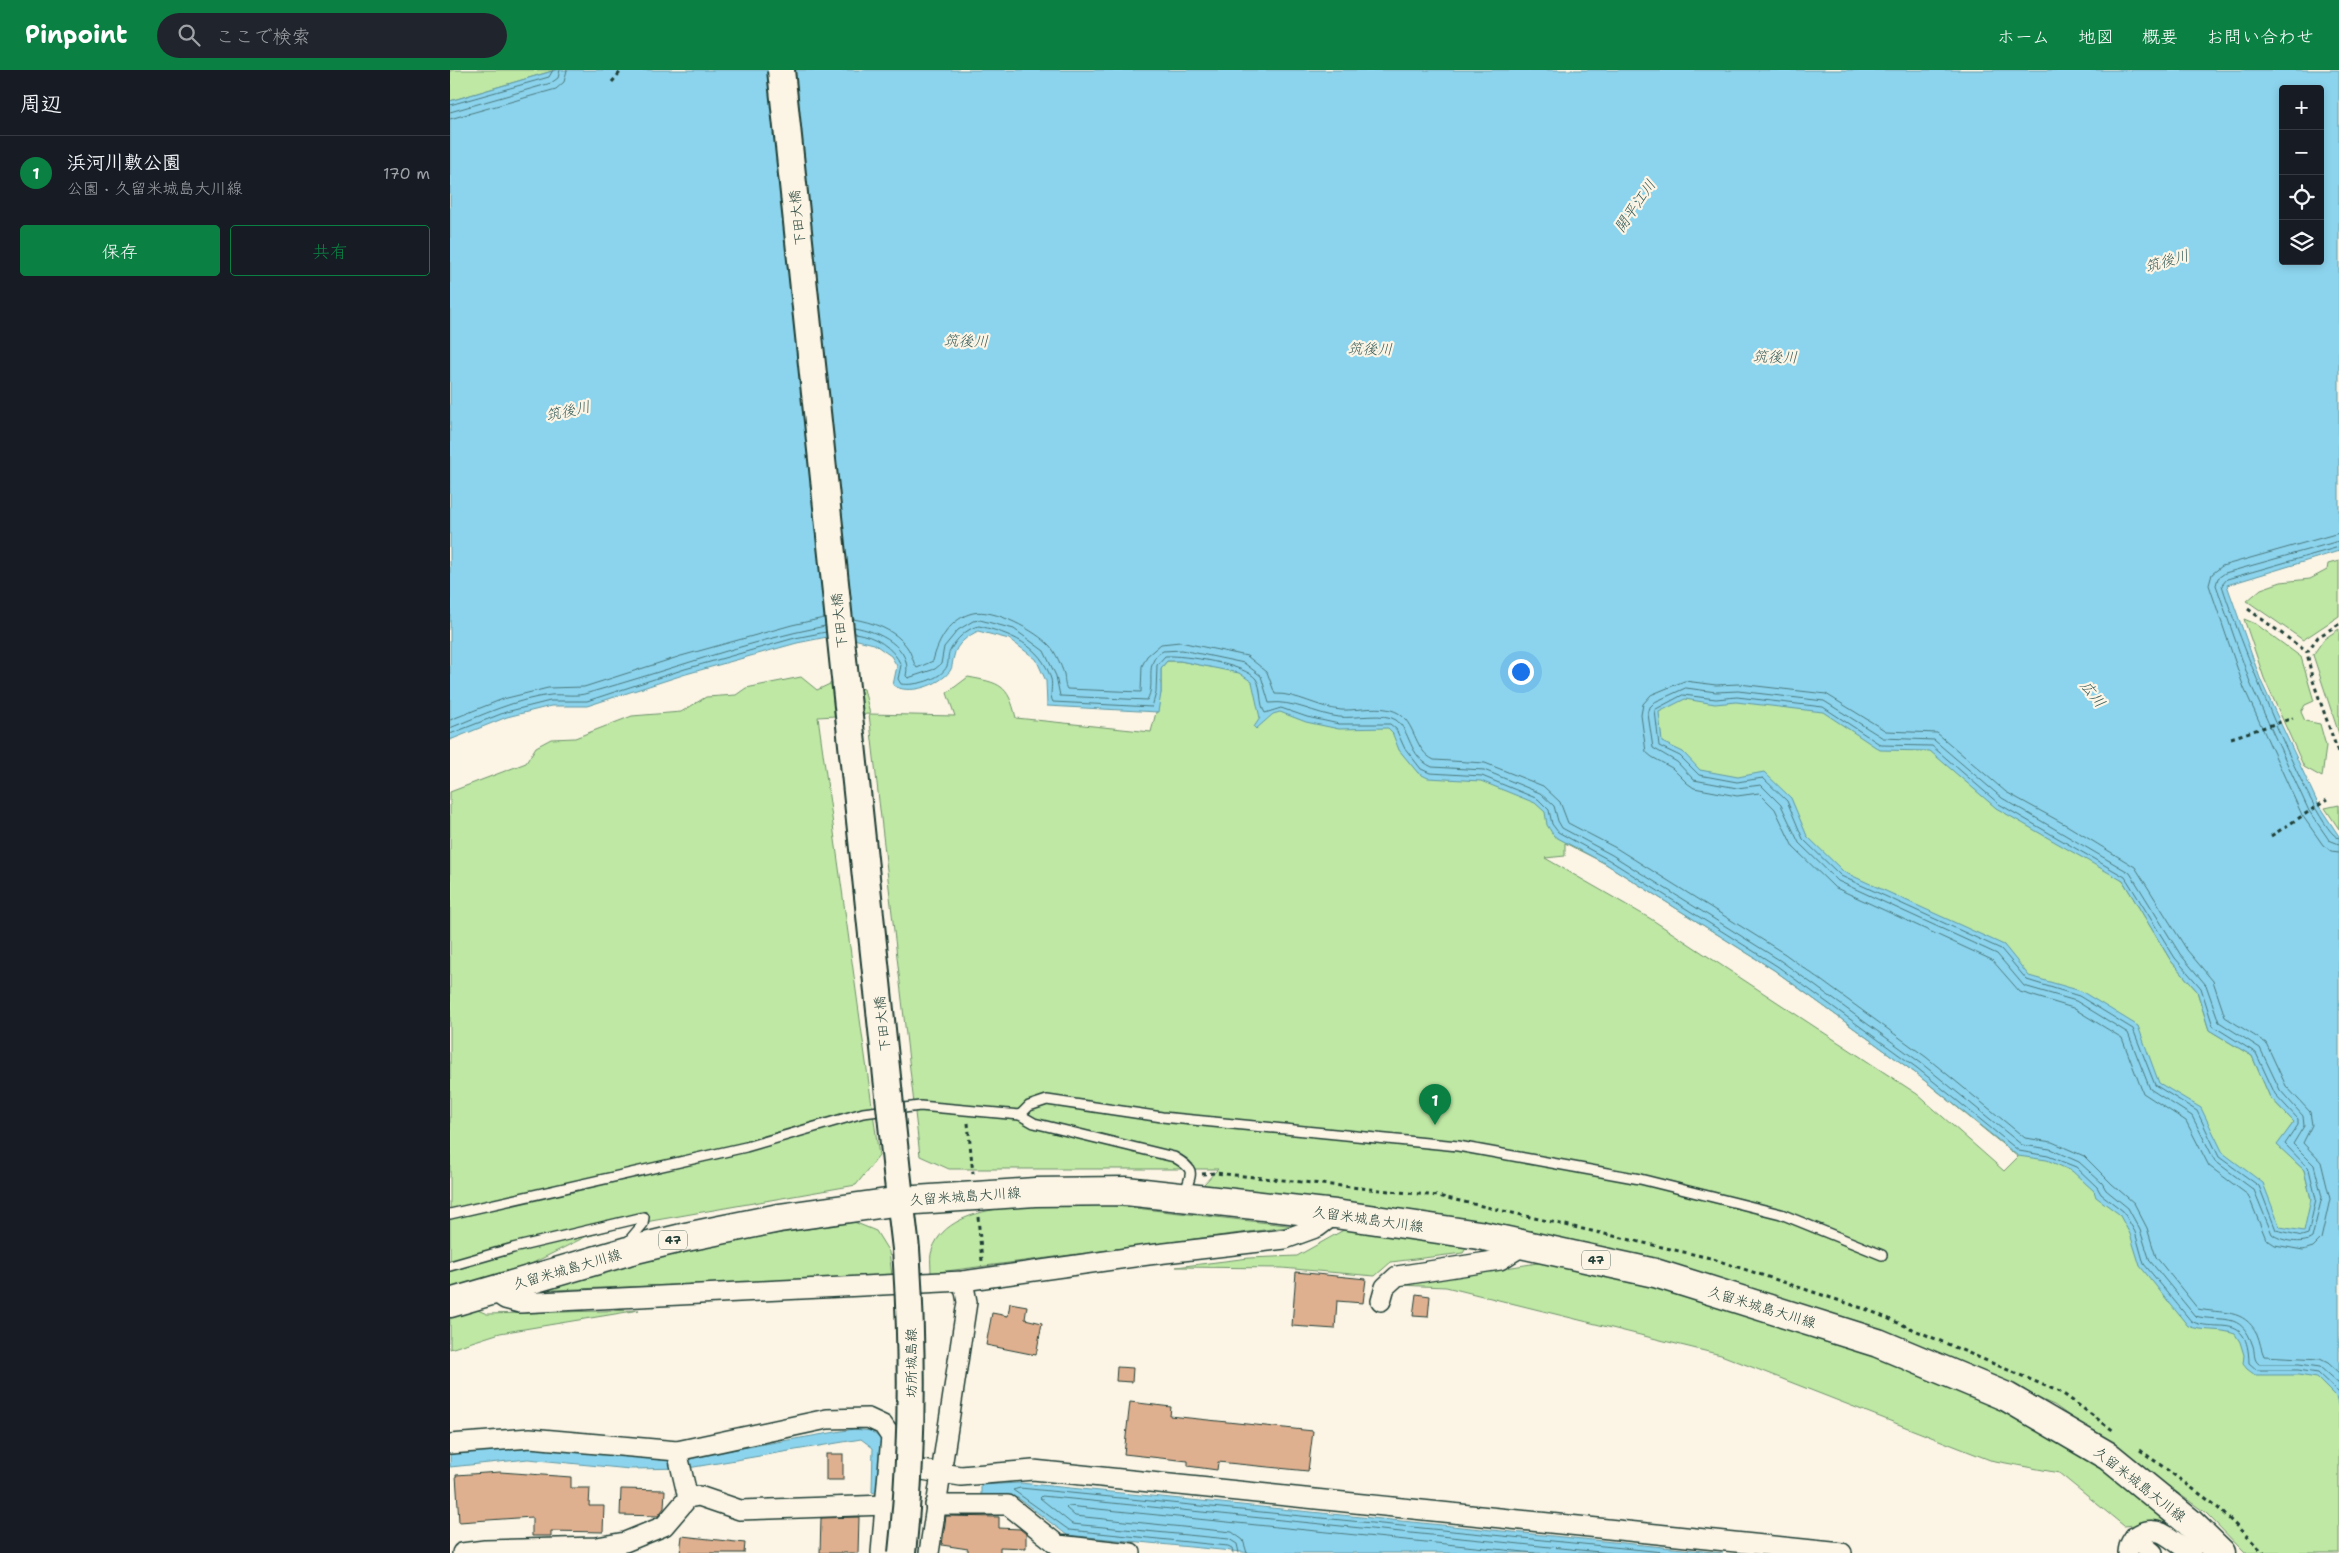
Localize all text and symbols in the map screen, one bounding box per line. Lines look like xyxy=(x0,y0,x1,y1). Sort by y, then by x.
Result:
search box xyxy=(157,13,507,58)
text: Pinpoint xyxy=(25,19,127,51)
icon: search xyxy=(175,21,203,49)
text: ここで検索 xyxy=(215,24,310,49)
text: ホーム xyxy=(1997,25,2050,49)
text: 地図 xyxy=(2078,25,2114,49)
text: 概要 xyxy=(2142,25,2178,49)
text: お問い合わせ xyxy=(2206,25,2314,49)
map controls xyxy=(2279,85,2324,265)
button: + xyxy=(2279,85,2324,130)
text: 周辺 xyxy=(20,90,62,118)
button: − xyxy=(2279,130,2324,175)
text: 浜河川敷公園 xyxy=(67,150,181,175)
text: 1 xyxy=(32,163,40,184)
text: 170 m xyxy=(383,163,430,184)
button: locate xyxy=(2279,175,2324,220)
water label: 開平江川 xyxy=(1610,176,1660,236)
text: 公園 · 久留米城島大川線 xyxy=(67,178,242,199)
street label: 下田大橋 xyxy=(785,189,809,247)
button: layers xyxy=(2279,220,2324,265)
button: 保存 xyxy=(20,225,220,276)
button: 共有 xyxy=(230,225,430,276)
water label: 筑後川 xyxy=(2143,245,2191,277)
water label: 筑後川 xyxy=(943,331,989,351)
water label: 筑後川 xyxy=(1347,339,1393,359)
water label: 筑後川 xyxy=(1752,347,1798,367)
water label: 筑後川 xyxy=(544,397,592,425)
street label: 下田大橋 xyxy=(827,592,851,650)
your location xyxy=(1508,659,1534,685)
water label: 広川 xyxy=(2076,676,2110,712)
street label: 下田大橋 xyxy=(870,995,894,1053)
pin: 1 xyxy=(1419,1084,1451,1125)
street label: 久留米城島大川線 xyxy=(909,1183,1021,1209)
street label: 久留米城島大川線 xyxy=(1311,1202,1425,1236)
road number: 47 xyxy=(659,1230,687,1250)
street label: 久留米城島大川線 xyxy=(511,1245,623,1293)
road number: 47 xyxy=(1582,1250,1610,1270)
street label: 久留米城島大川線 xyxy=(1706,1282,1818,1332)
street label: 坊所城島線 xyxy=(902,1328,920,1398)
street label: 久留米城島大川線 xyxy=(2090,1442,2190,1526)

